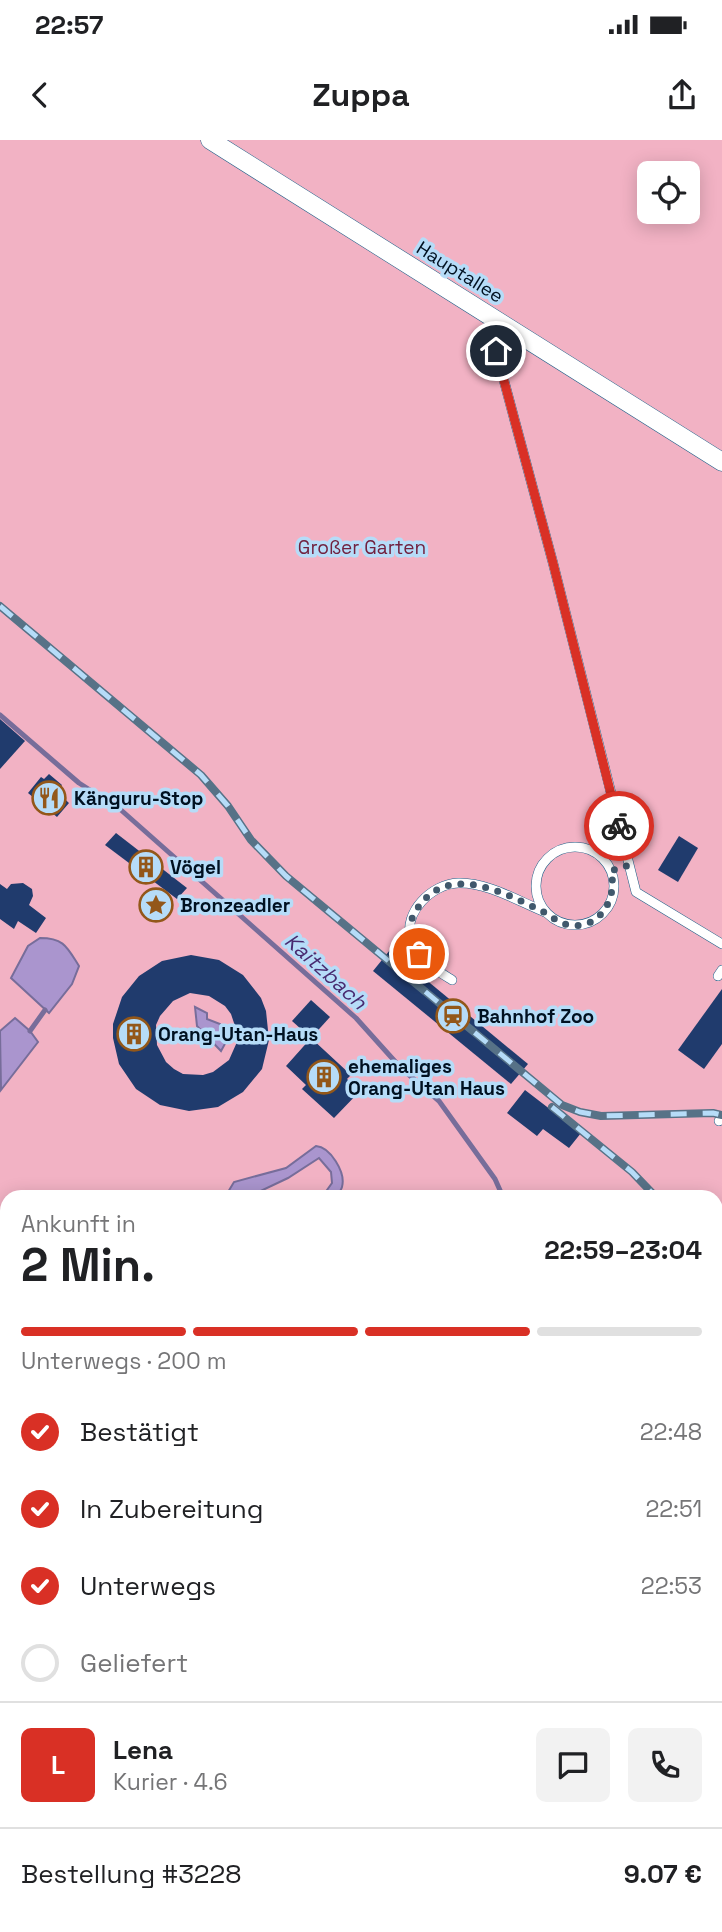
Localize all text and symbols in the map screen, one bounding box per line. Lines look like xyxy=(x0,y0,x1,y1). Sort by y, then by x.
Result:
text: 22:57 xyxy=(35,8,103,42)
text: Zuppa xyxy=(312,75,410,115)
icon: back xyxy=(21,76,59,114)
icon: share xyxy=(663,76,701,114)
map controls xyxy=(637,161,700,224)
button: locate xyxy=(637,161,700,224)
street label: Hauptallee xyxy=(412,235,508,309)
pin xyxy=(466,321,526,381)
icon: home xyxy=(477,332,515,370)
park label: Großer Garten xyxy=(298,535,426,560)
restaurant icon: Känguru-Stop xyxy=(30,779,68,817)
place label: Känguru-Stop xyxy=(74,786,203,811)
courier xyxy=(584,791,654,861)
icon: bike xyxy=(600,807,638,845)
building icon: Vögel xyxy=(127,848,165,886)
place label: Vögel xyxy=(170,855,221,880)
place icon: Bronzeadler xyxy=(137,886,175,924)
place label: Bronzeadler xyxy=(180,893,290,918)
pin xyxy=(389,924,449,984)
water label: Kaitzbach xyxy=(279,927,374,1016)
icon: bag xyxy=(400,935,438,973)
station icon: Bahnhof Zoo xyxy=(434,997,472,1035)
place label: Bahnhof Zoo xyxy=(477,1004,594,1029)
building icon: Orang-Utan-Haus xyxy=(115,1015,153,1053)
place label: Orang-Utan-Haus xyxy=(158,1022,318,1047)
place label: ehemaliges Orang-Utan Haus xyxy=(348,1054,505,1101)
building icon: ehemaliges Orang-Utan Haus xyxy=(305,1058,343,1096)
text: Ankunft in xyxy=(21,1209,136,1239)
text: 22:59–23:04 xyxy=(544,1233,702,1267)
text: 2 Min. xyxy=(21,1236,155,1294)
text: Unterwegs · 200 m xyxy=(21,1346,226,1376)
icon: check xyxy=(21,1413,59,1451)
text: Bestätigt xyxy=(80,1415,199,1449)
text: 22:48 xyxy=(640,1417,702,1447)
icon: check xyxy=(21,1490,59,1528)
text: In Zubereitung xyxy=(80,1492,264,1526)
text: 22:51 xyxy=(645,1494,702,1524)
icon: check xyxy=(21,1567,59,1605)
text: Unterwegs xyxy=(80,1569,216,1603)
text: 22:53 xyxy=(641,1571,702,1601)
text: Geliefert xyxy=(80,1646,188,1680)
button: chat xyxy=(536,1728,610,1802)
button: phone xyxy=(628,1728,702,1802)
text: Lena xyxy=(113,1733,173,1767)
text: L xyxy=(51,1748,65,1782)
text: Kurier · 4.6 xyxy=(113,1767,228,1797)
text: Bestellung #3228 xyxy=(21,1857,241,1891)
text: 9.07 € xyxy=(624,1857,702,1891)

